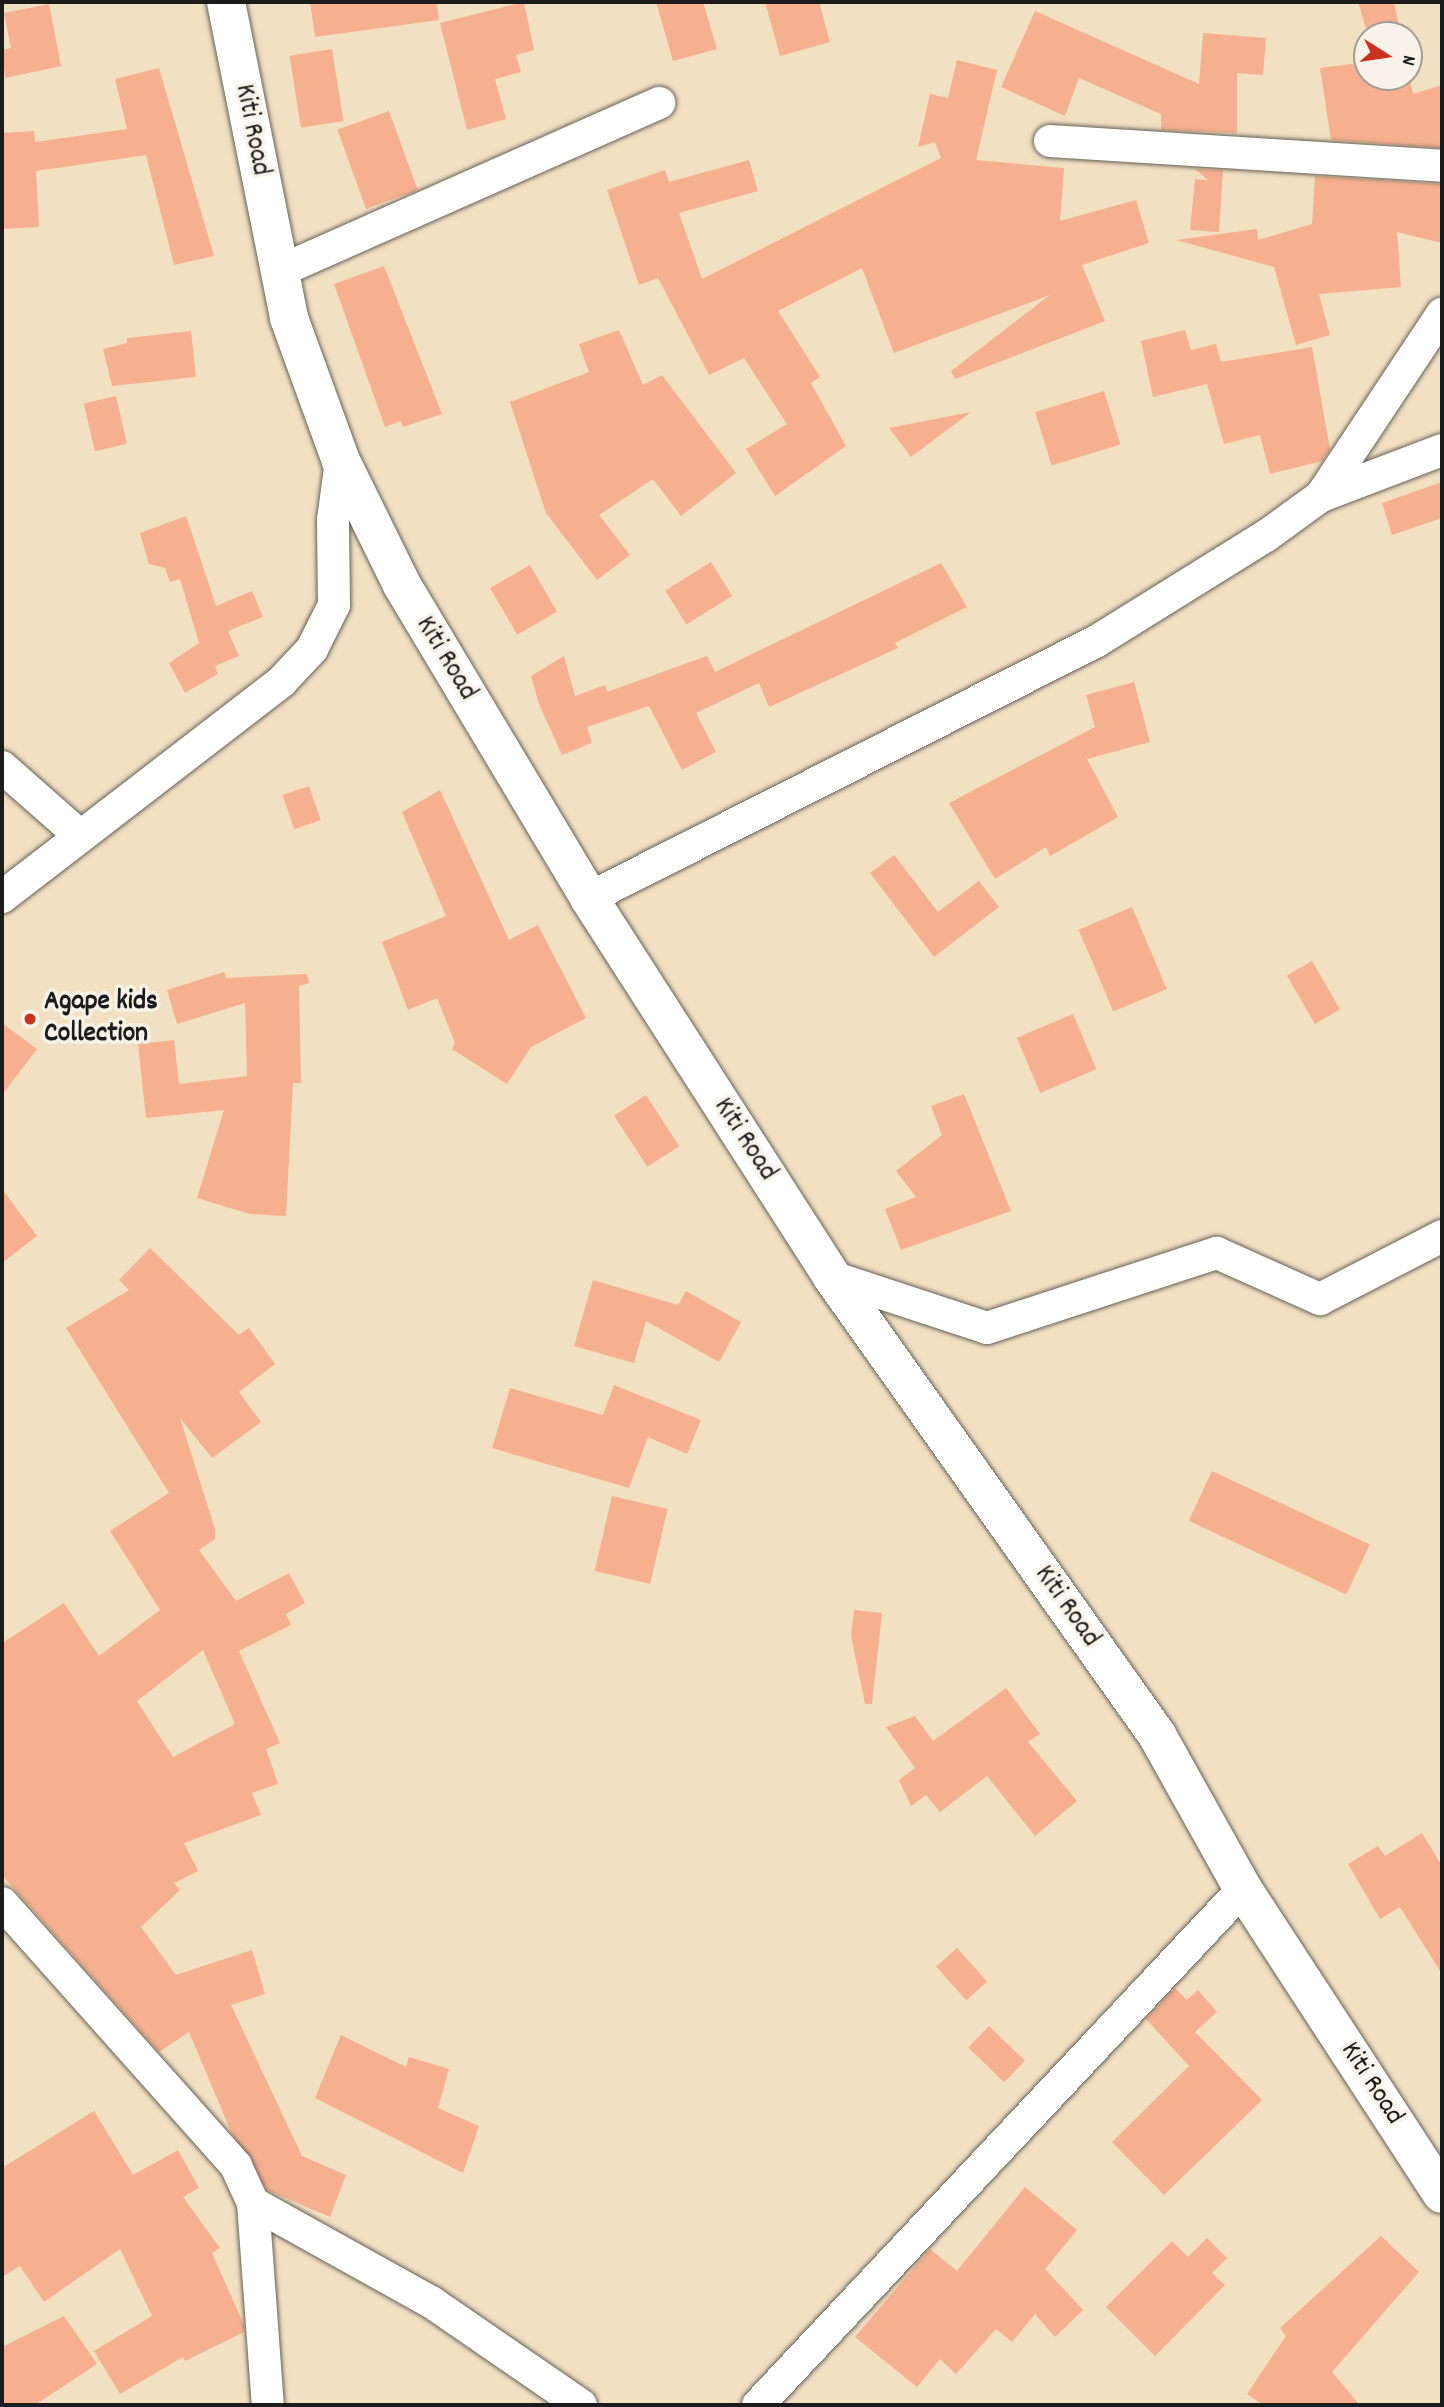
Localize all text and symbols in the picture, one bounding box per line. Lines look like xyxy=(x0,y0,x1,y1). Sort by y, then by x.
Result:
north arrow xyxy=(1353,21,1423,91)
text: N xyxy=(1393,53,1421,67)
street label: Kiti Road xyxy=(226,81,276,179)
street label: Kiti Road xyxy=(407,611,483,707)
place label: Agape kids Collection xyxy=(44,986,158,1052)
marker: Agape kids Collection xyxy=(22,1011,38,1027)
street label: Kiti Road xyxy=(705,1092,783,1188)
street label: Kiti Road xyxy=(1026,1560,1106,1654)
street label: Kiti Road xyxy=(1332,2036,1410,2132)

